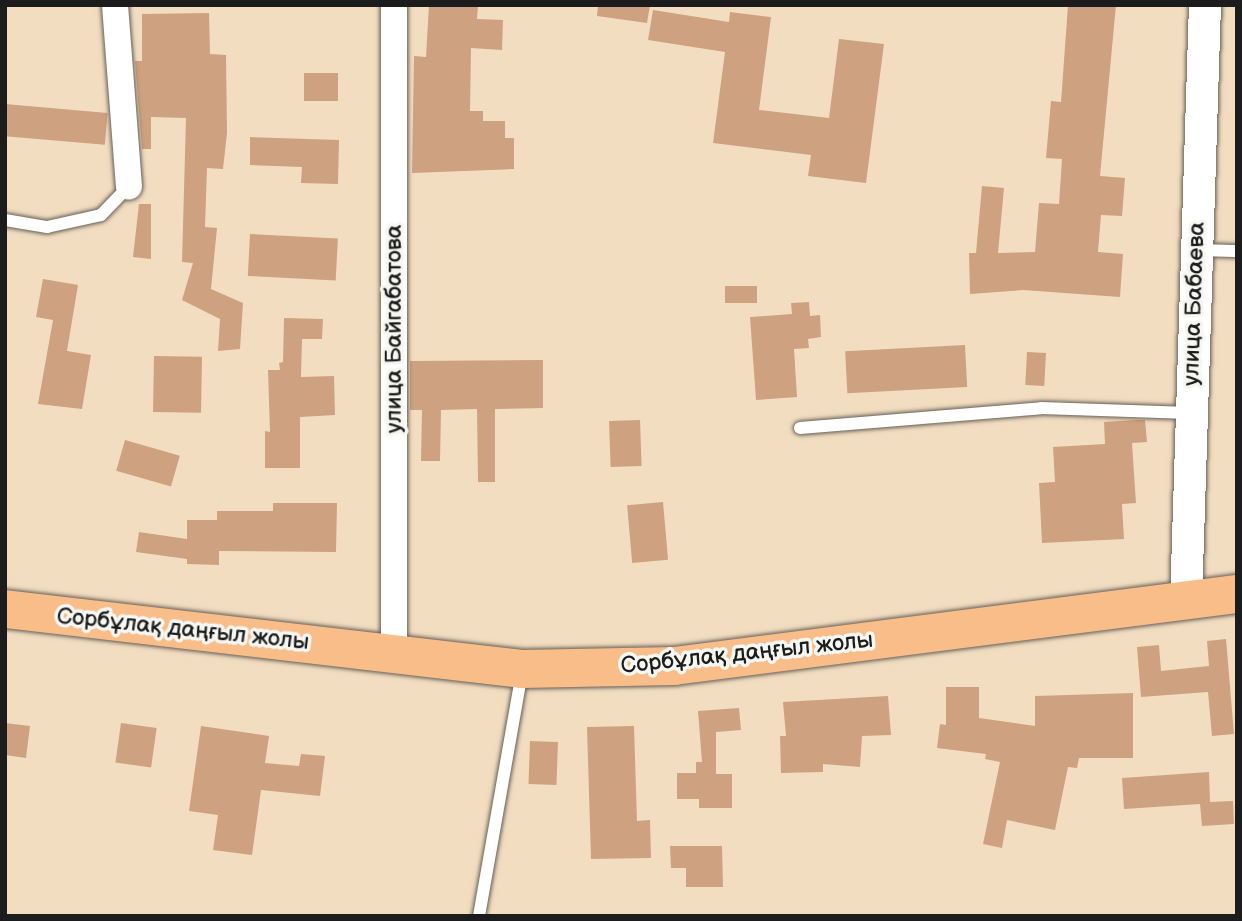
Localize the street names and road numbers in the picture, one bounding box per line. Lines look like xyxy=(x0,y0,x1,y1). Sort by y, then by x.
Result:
street label: улица Бабаева xyxy=(1177,222,1211,386)
street label: улица Байгабатова xyxy=(380,225,408,433)
street label: Сорбұлақ даңғыл жолы xyxy=(55,602,311,656)
street label: Сорбұлақ даңғыл жолы xyxy=(619,626,875,680)

